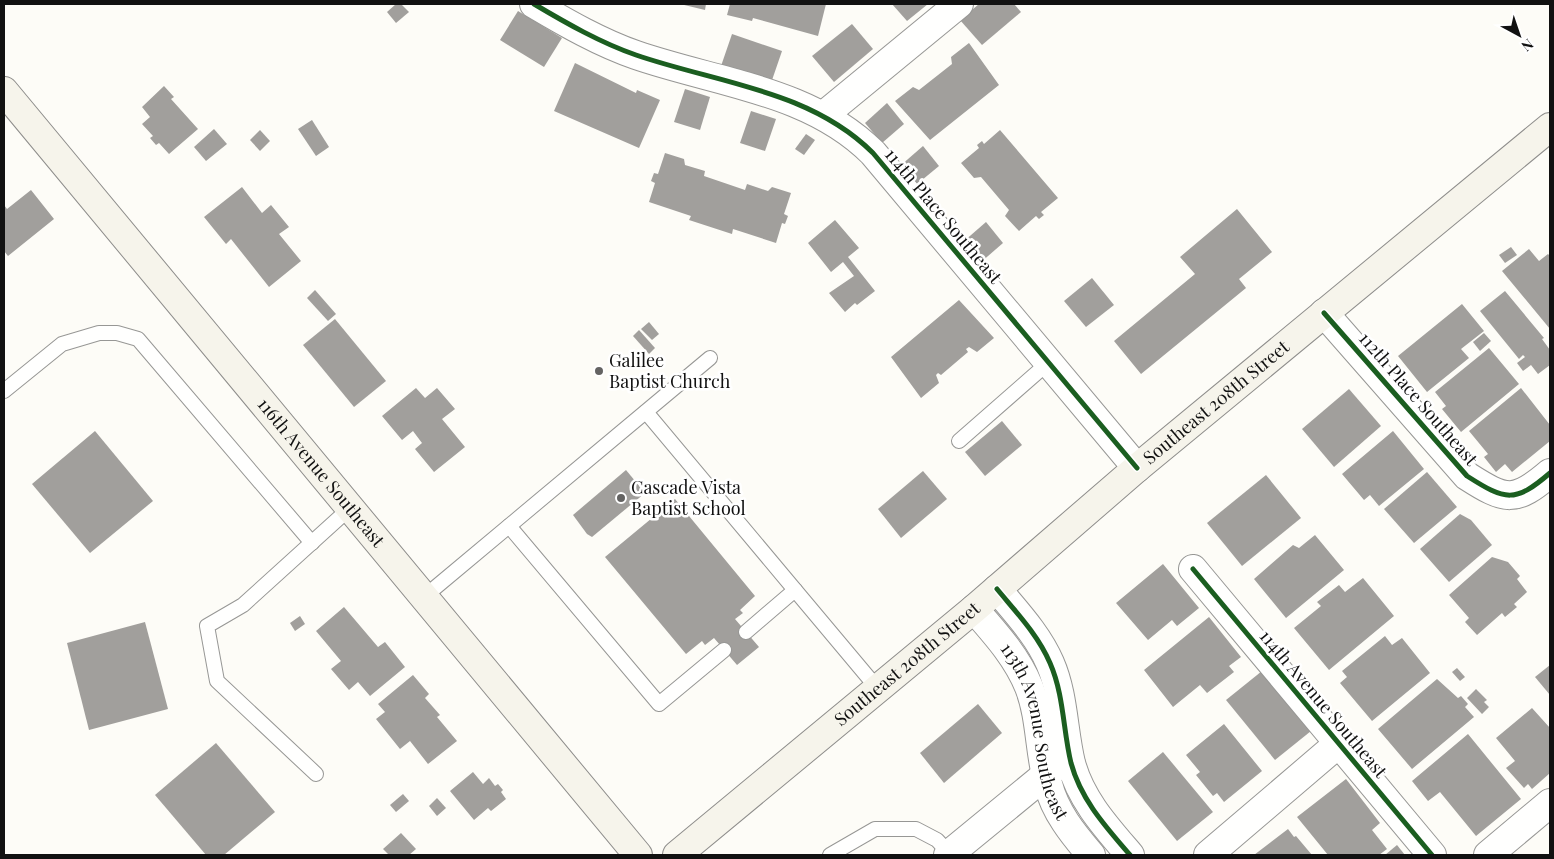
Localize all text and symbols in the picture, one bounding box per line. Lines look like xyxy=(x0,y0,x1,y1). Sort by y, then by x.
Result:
north arrow xyxy=(1494,10,1544,60)
text: N xyxy=(1518,35,1538,56)
street label: 114th Place Southeast xyxy=(880,143,1008,289)
street label: 112th Place Southeast xyxy=(1354,326,1484,471)
street label: Southeast 208th Street xyxy=(1138,334,1294,469)
place label: Galilee Baptist Church xyxy=(609,348,731,393)
marker: Galilee Baptist Church xyxy=(593,365,605,377)
street label: 116th Avenue Southeast xyxy=(253,392,391,552)
place label: Cascade Vista Baptist School xyxy=(631,475,746,520)
marker: Cascade Vista Baptist School xyxy=(615,492,627,504)
street label: Southeast 208th Street xyxy=(829,596,985,731)
street label: 114th Avenue Southeast xyxy=(1255,624,1393,783)
street label: 113th Avenue Southeast xyxy=(996,637,1075,825)

